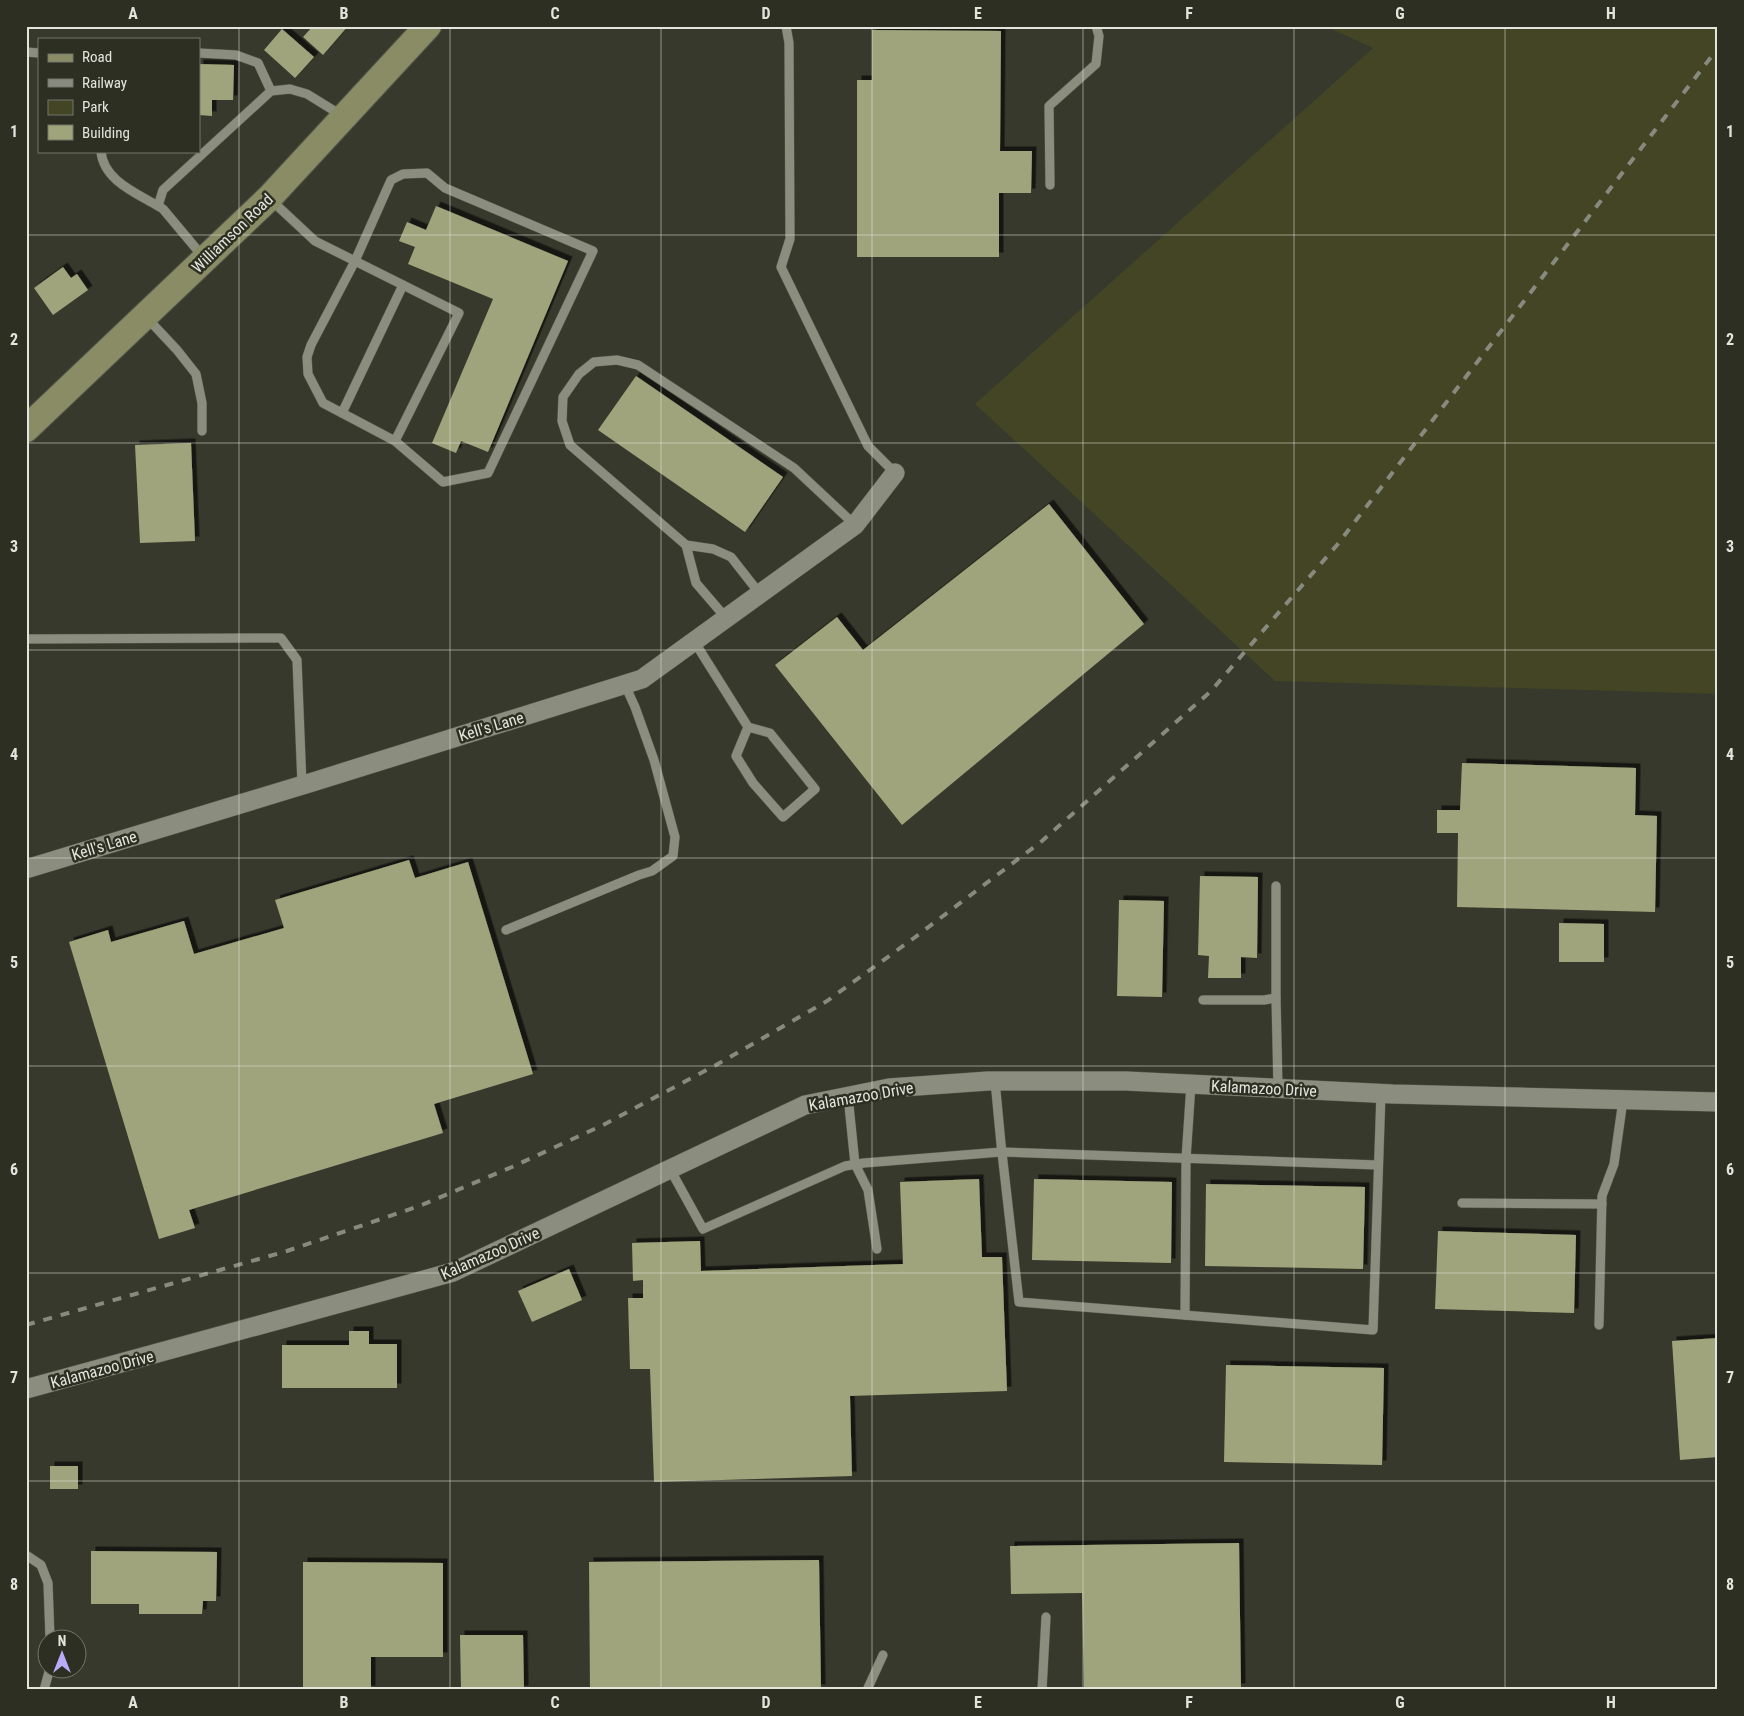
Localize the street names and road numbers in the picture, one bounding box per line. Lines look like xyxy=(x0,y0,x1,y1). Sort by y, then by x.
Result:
street label: Williamson Road xyxy=(188,190,277,277)
street label: Kell's Lane xyxy=(456,708,526,745)
street label: Kell's Lane xyxy=(69,827,139,864)
street label: Kalamazoo Drive xyxy=(1211,1076,1317,1101)
street label: Kalamazoo Drive xyxy=(807,1078,915,1115)
street label: Kalamazoo Drive xyxy=(438,1223,542,1284)
street label: Kalamazoo Drive xyxy=(48,1347,156,1392)

